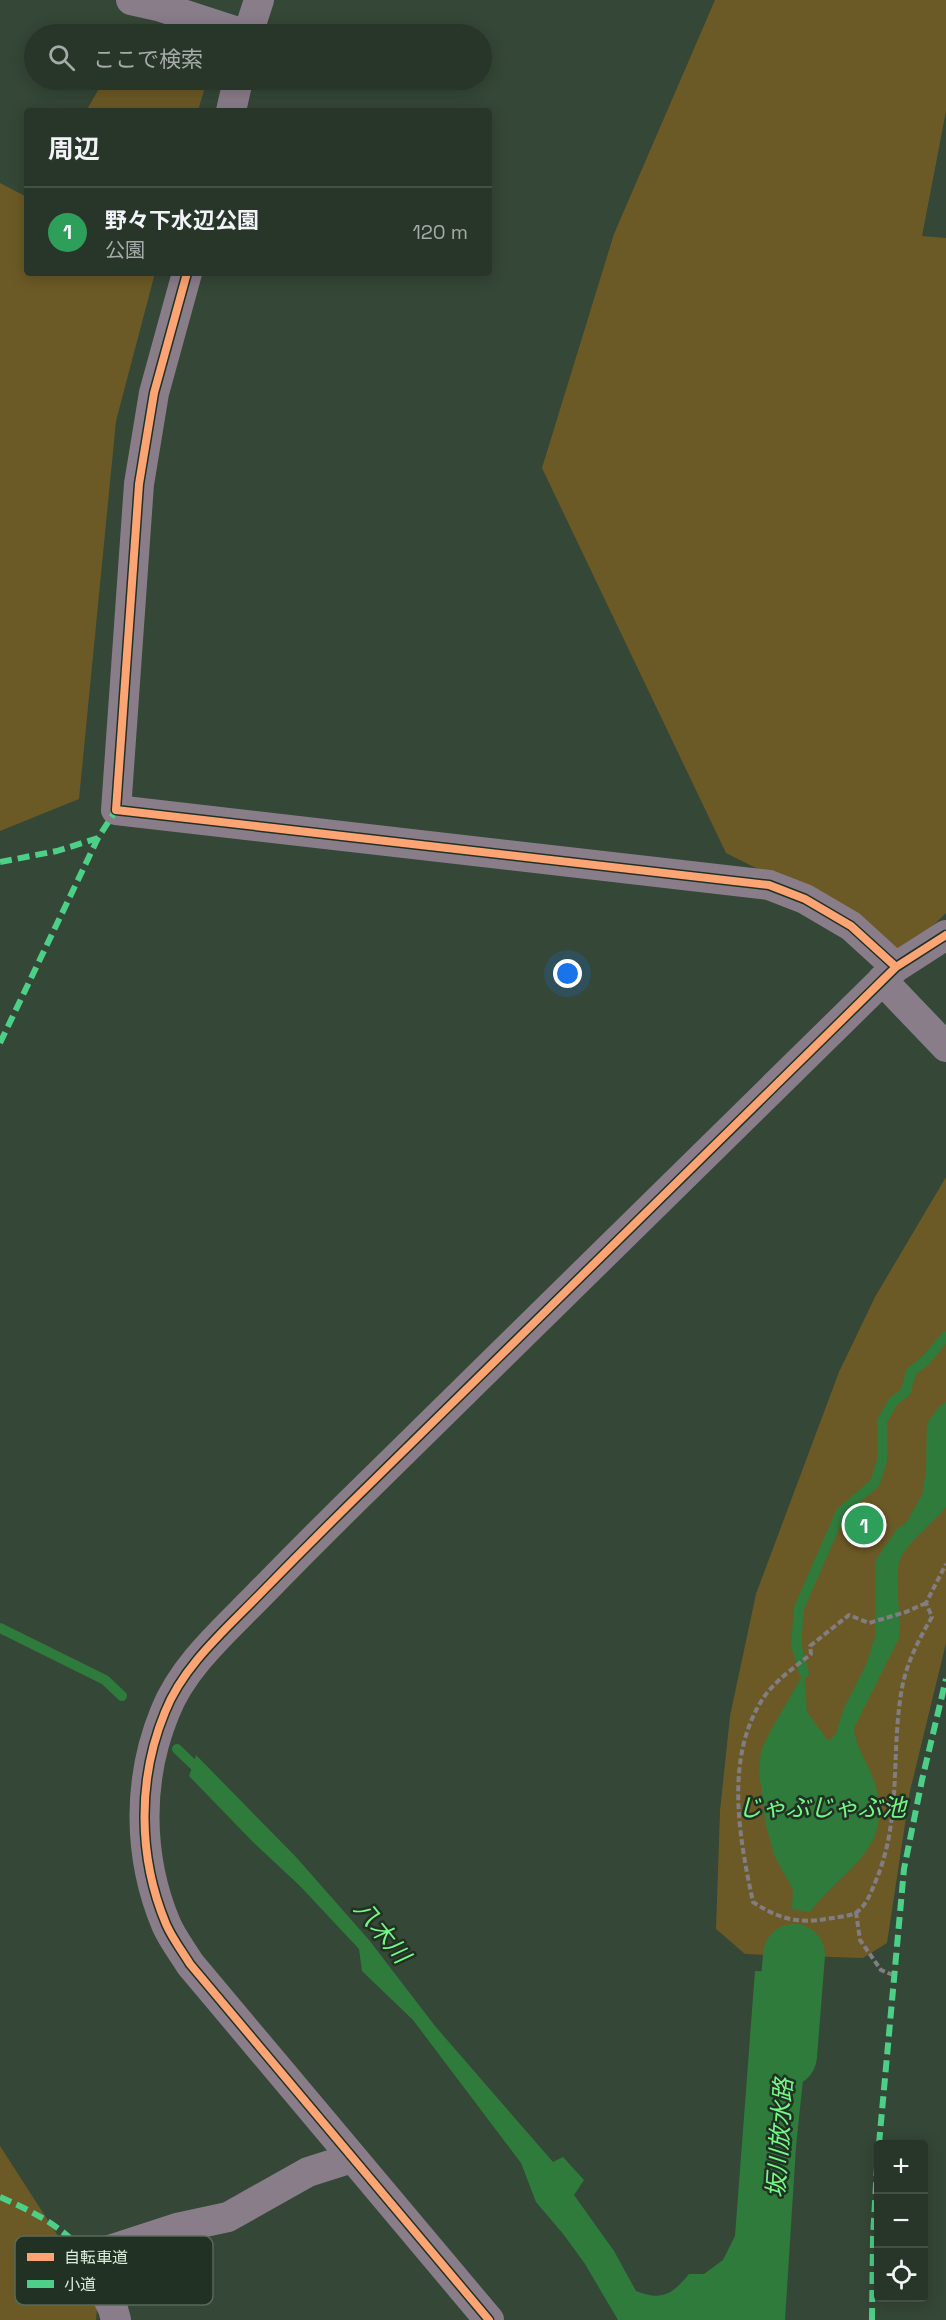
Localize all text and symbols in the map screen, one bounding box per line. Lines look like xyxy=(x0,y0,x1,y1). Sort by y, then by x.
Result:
search box xyxy=(24,24,492,90)
icon: search xyxy=(45,41,78,74)
text: ここで検索 xyxy=(93,45,203,73)
text: 周辺 xyxy=(48,132,100,166)
text: 野々下水辺公園 xyxy=(105,206,259,234)
text: 1 xyxy=(63,219,72,245)
text: 120 m xyxy=(412,219,468,245)
text: 公園 xyxy=(105,237,145,263)
your location xyxy=(553,959,582,988)
pin: 1 xyxy=(844,1502,884,1547)
water label: じゃぶじゃぶ池 xyxy=(738,1792,908,1823)
water label: 八木川 xyxy=(348,1894,419,1972)
water label: 坂川放水路 xyxy=(760,2075,799,2199)
map controls xyxy=(874,2140,928,2302)
button: + xyxy=(874,2140,928,2194)
button: − xyxy=(874,2194,928,2248)
legend xyxy=(15,2236,213,2305)
text: 自転車道 xyxy=(64,2247,128,2268)
button: locate xyxy=(874,2248,928,2302)
text: 小道 xyxy=(64,2274,96,2295)

